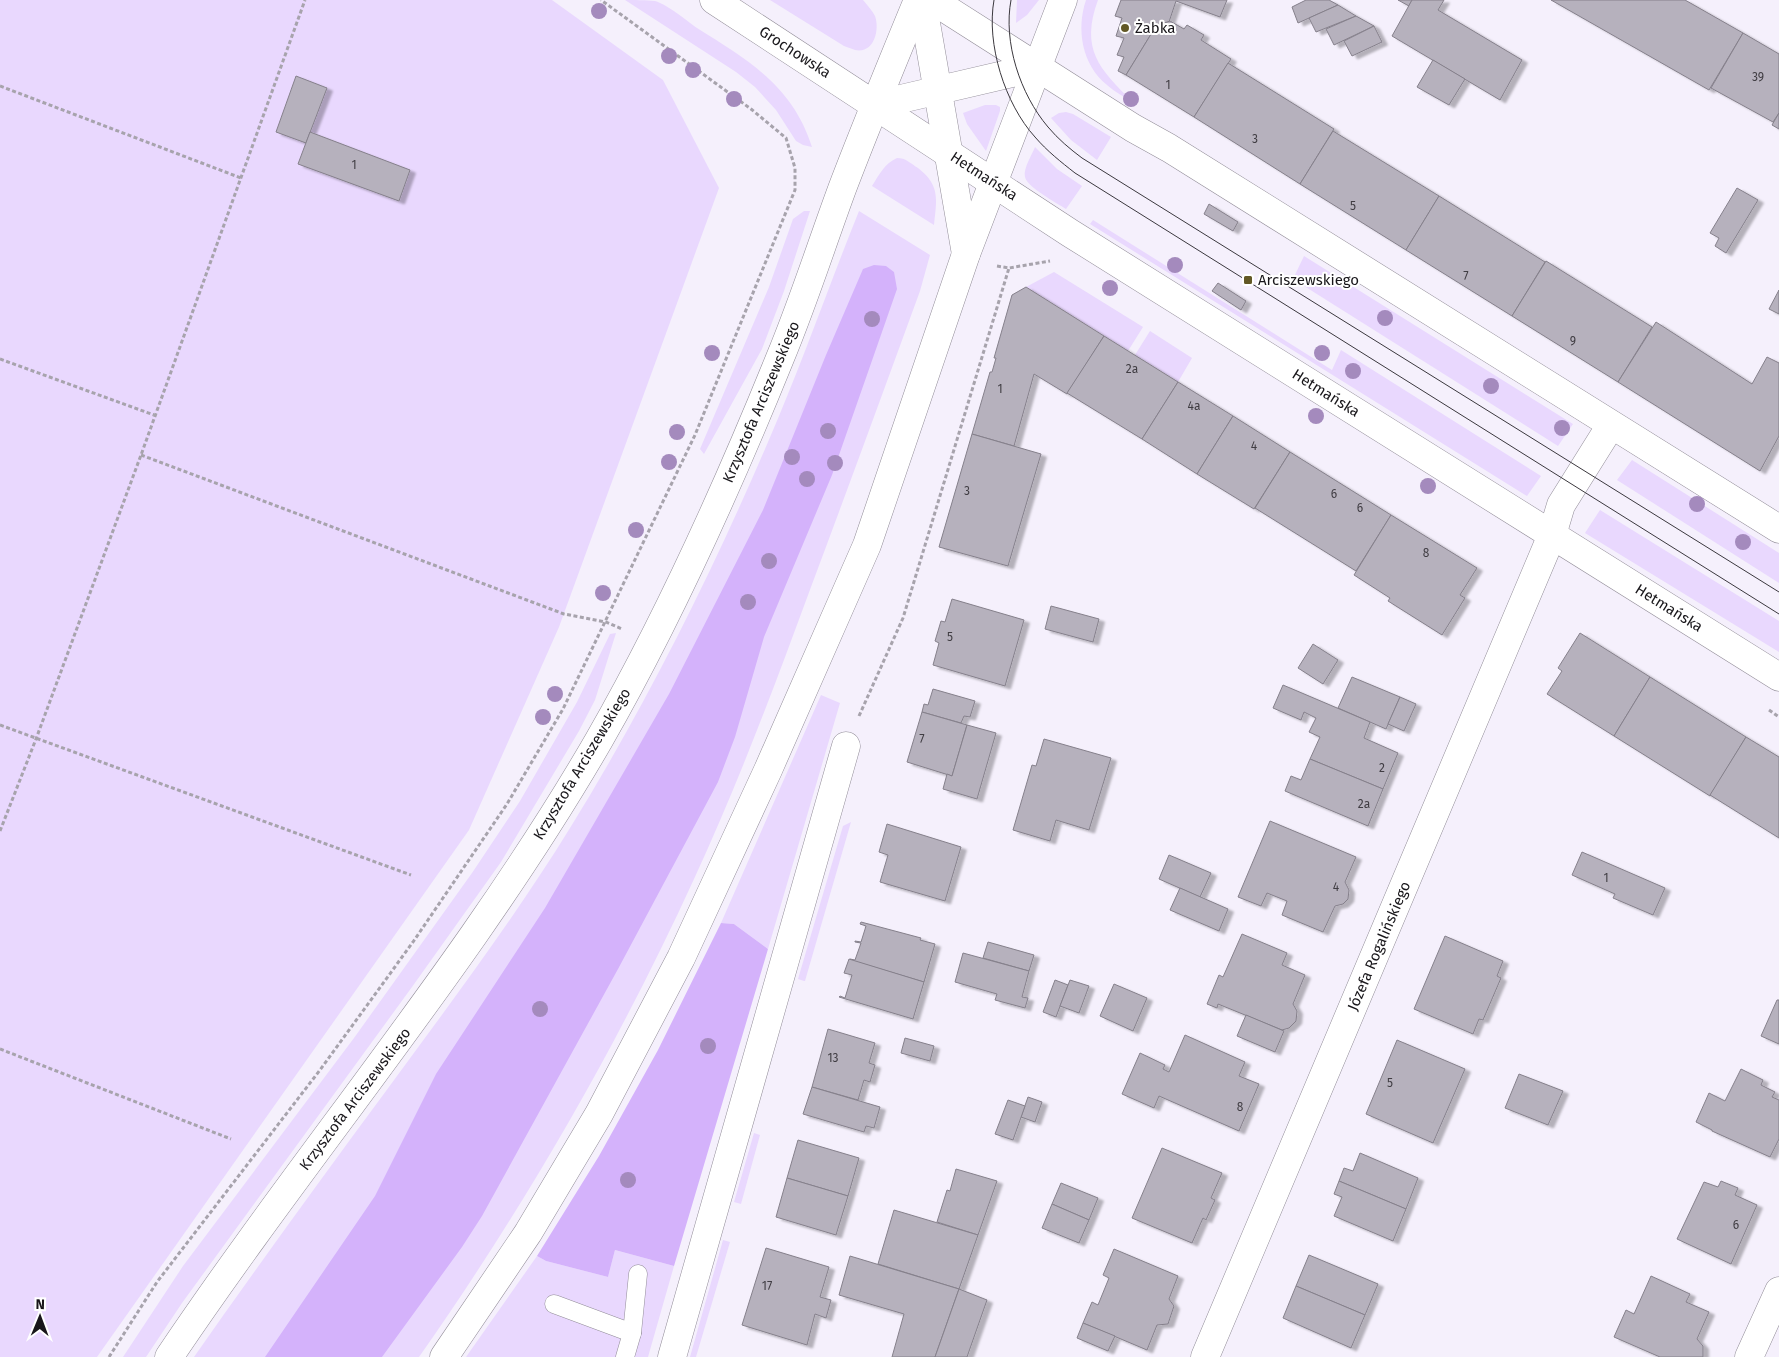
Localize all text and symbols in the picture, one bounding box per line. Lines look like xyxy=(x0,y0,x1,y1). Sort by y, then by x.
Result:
place label: Żabka xyxy=(1135,19,1175,37)
street label: Grochowska xyxy=(756,22,834,82)
marker: Żabka xyxy=(1119,22,1131,34)
house number: 39 xyxy=(1752,70,1764,84)
house number: 1 xyxy=(1165,78,1171,92)
house number: 3 xyxy=(1252,132,1258,146)
street label: Hetmańska xyxy=(947,148,1021,204)
house number: 1 xyxy=(351,158,357,172)
house number: 5 xyxy=(1350,199,1356,213)
house number: 7 xyxy=(1463,269,1469,283)
place label: Arciszewskiego xyxy=(1258,271,1359,289)
marker: Arciszewskiego xyxy=(1242,274,1254,286)
street label: Krzysztofa Arciszewskiego xyxy=(719,319,803,485)
house number: 9 xyxy=(1570,334,1576,348)
house number: 2a xyxy=(1126,362,1138,376)
street label: Hetmańska xyxy=(1289,365,1363,421)
house number: 1 xyxy=(997,382,1003,396)
house number: 4a xyxy=(1188,399,1200,413)
house number: 4 xyxy=(1251,439,1258,453)
house number: 3 xyxy=(964,484,970,498)
house number: 6 xyxy=(1331,487,1337,501)
house number: 6 xyxy=(1357,501,1363,515)
house number: 8 xyxy=(1423,546,1430,560)
street label: Hetmańska xyxy=(1632,580,1706,636)
house number: 5 xyxy=(947,630,953,644)
street label: Krzysztofa Arciszewskiego xyxy=(530,685,634,843)
house number: 7 xyxy=(919,732,925,746)
house number: 2 xyxy=(1379,761,1385,775)
house number: 2a xyxy=(1358,797,1370,811)
house number: 1 xyxy=(1603,871,1609,885)
street label: Józefa Rogalińskiego xyxy=(1344,879,1414,1013)
house number: 4 xyxy=(1333,880,1340,894)
street label: Krzysztofa Arciszewskiego xyxy=(296,1024,414,1174)
house number: 13 xyxy=(827,1051,839,1065)
house number: 5 xyxy=(1387,1076,1393,1090)
house number: 8 xyxy=(1237,1100,1244,1114)
house number: 6 xyxy=(1733,1218,1739,1232)
house number: 17 xyxy=(762,1279,772,1293)
north arrow xyxy=(15,1292,65,1342)
text: N xyxy=(35,1296,45,1313)

